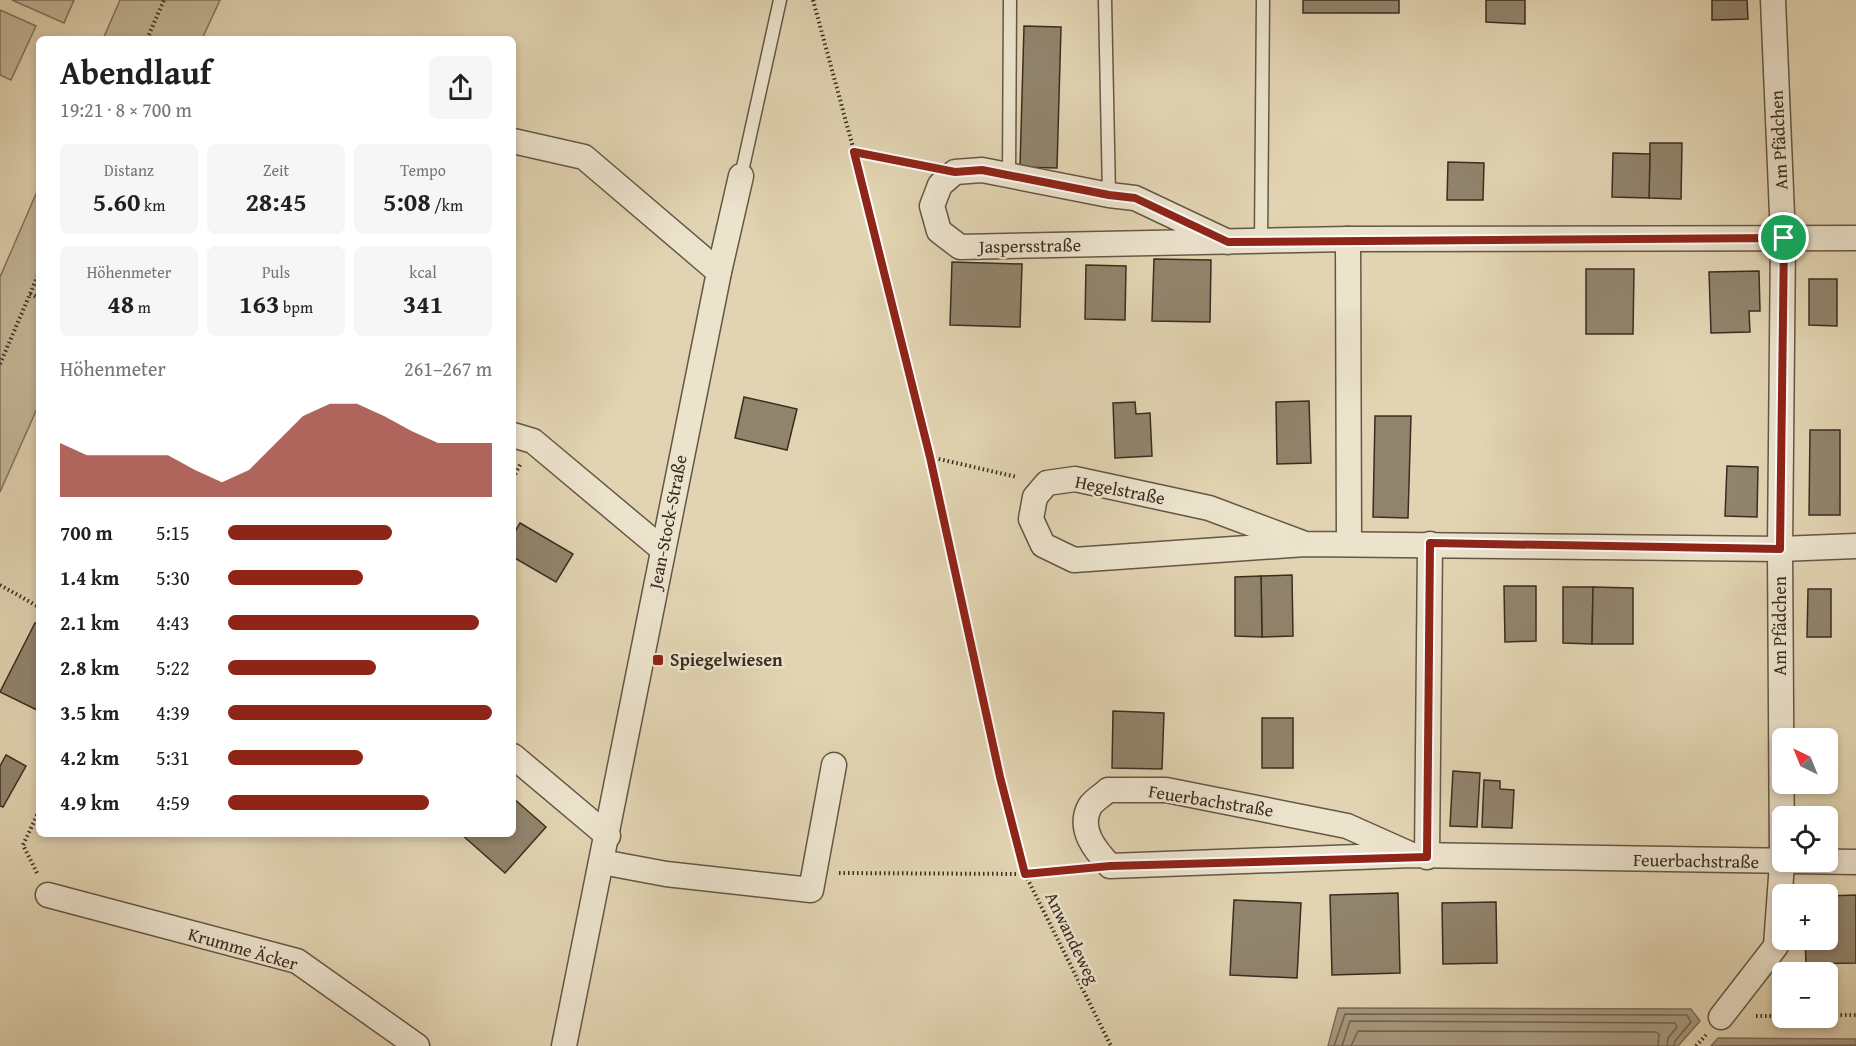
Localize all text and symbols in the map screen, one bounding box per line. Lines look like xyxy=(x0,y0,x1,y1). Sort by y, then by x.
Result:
text: Abendlauf xyxy=(60,48,211,96)
button: share xyxy=(429,56,492,119)
street label: Am Pfädchen xyxy=(1762,90,1795,190)
text: 19:21 · 8 × 700 m xyxy=(60,95,192,124)
text: Distanz xyxy=(104,158,154,182)
text: Zeit xyxy=(263,158,289,182)
text: Tempo xyxy=(400,158,446,182)
text: 5.60 xyxy=(93,182,141,221)
text: 28:45 xyxy=(245,182,307,221)
text: 5:08 xyxy=(383,182,431,221)
text: km xyxy=(141,193,165,217)
text: /km xyxy=(431,193,463,217)
pin xyxy=(1758,212,1809,263)
icon: arrive xyxy=(1767,221,1800,254)
street label: Jaspersstraße xyxy=(977,231,1081,260)
text: Höhenmeter xyxy=(87,260,171,284)
text: Puls xyxy=(262,260,290,284)
text: kcal xyxy=(409,260,437,284)
text: 48 xyxy=(107,284,134,323)
text: 163 xyxy=(239,284,279,323)
text: 341 xyxy=(403,284,443,323)
text: m xyxy=(134,295,151,319)
text: bpm xyxy=(279,295,313,319)
text: Höhenmeter xyxy=(60,354,166,383)
text: 261–267 m xyxy=(404,354,492,383)
street label: Jean-Stock-Straße xyxy=(641,452,694,593)
street label: Hegelstraße xyxy=(1073,468,1167,511)
text: 700 m xyxy=(60,518,113,547)
text: 5:15 xyxy=(156,518,190,547)
text: 1.4 km xyxy=(60,563,119,592)
text: 5:30 xyxy=(156,563,190,592)
street label: Am Pfädchen xyxy=(1766,576,1793,676)
text: 2.1 km xyxy=(60,608,119,637)
text: 4:43 xyxy=(156,608,190,637)
place label: Spiegelwiesen xyxy=(670,646,783,673)
text: 2.8 km xyxy=(60,653,119,682)
text: 5:22 xyxy=(156,653,190,682)
marker: Spiegelwiesen xyxy=(651,653,665,667)
text: 3.5 km xyxy=(60,698,119,727)
text: 4:39 xyxy=(156,698,190,727)
north arrow xyxy=(1772,728,1838,794)
map controls xyxy=(1772,728,1838,1028)
text: 4.2 km xyxy=(60,743,119,772)
text: 5:31 xyxy=(156,743,190,772)
street label: Feuerbachstraße xyxy=(1147,777,1275,824)
text: 4.9 km xyxy=(60,788,119,817)
text: 4:59 xyxy=(156,788,190,817)
button: locate xyxy=(1772,806,1838,872)
street label: Feuerbachstraße xyxy=(1633,846,1759,875)
button: + xyxy=(1772,884,1838,950)
street label: Anwandeweg xyxy=(1038,887,1107,989)
street label: Krumme Äcker xyxy=(185,920,302,977)
button: − xyxy=(1772,962,1838,1028)

